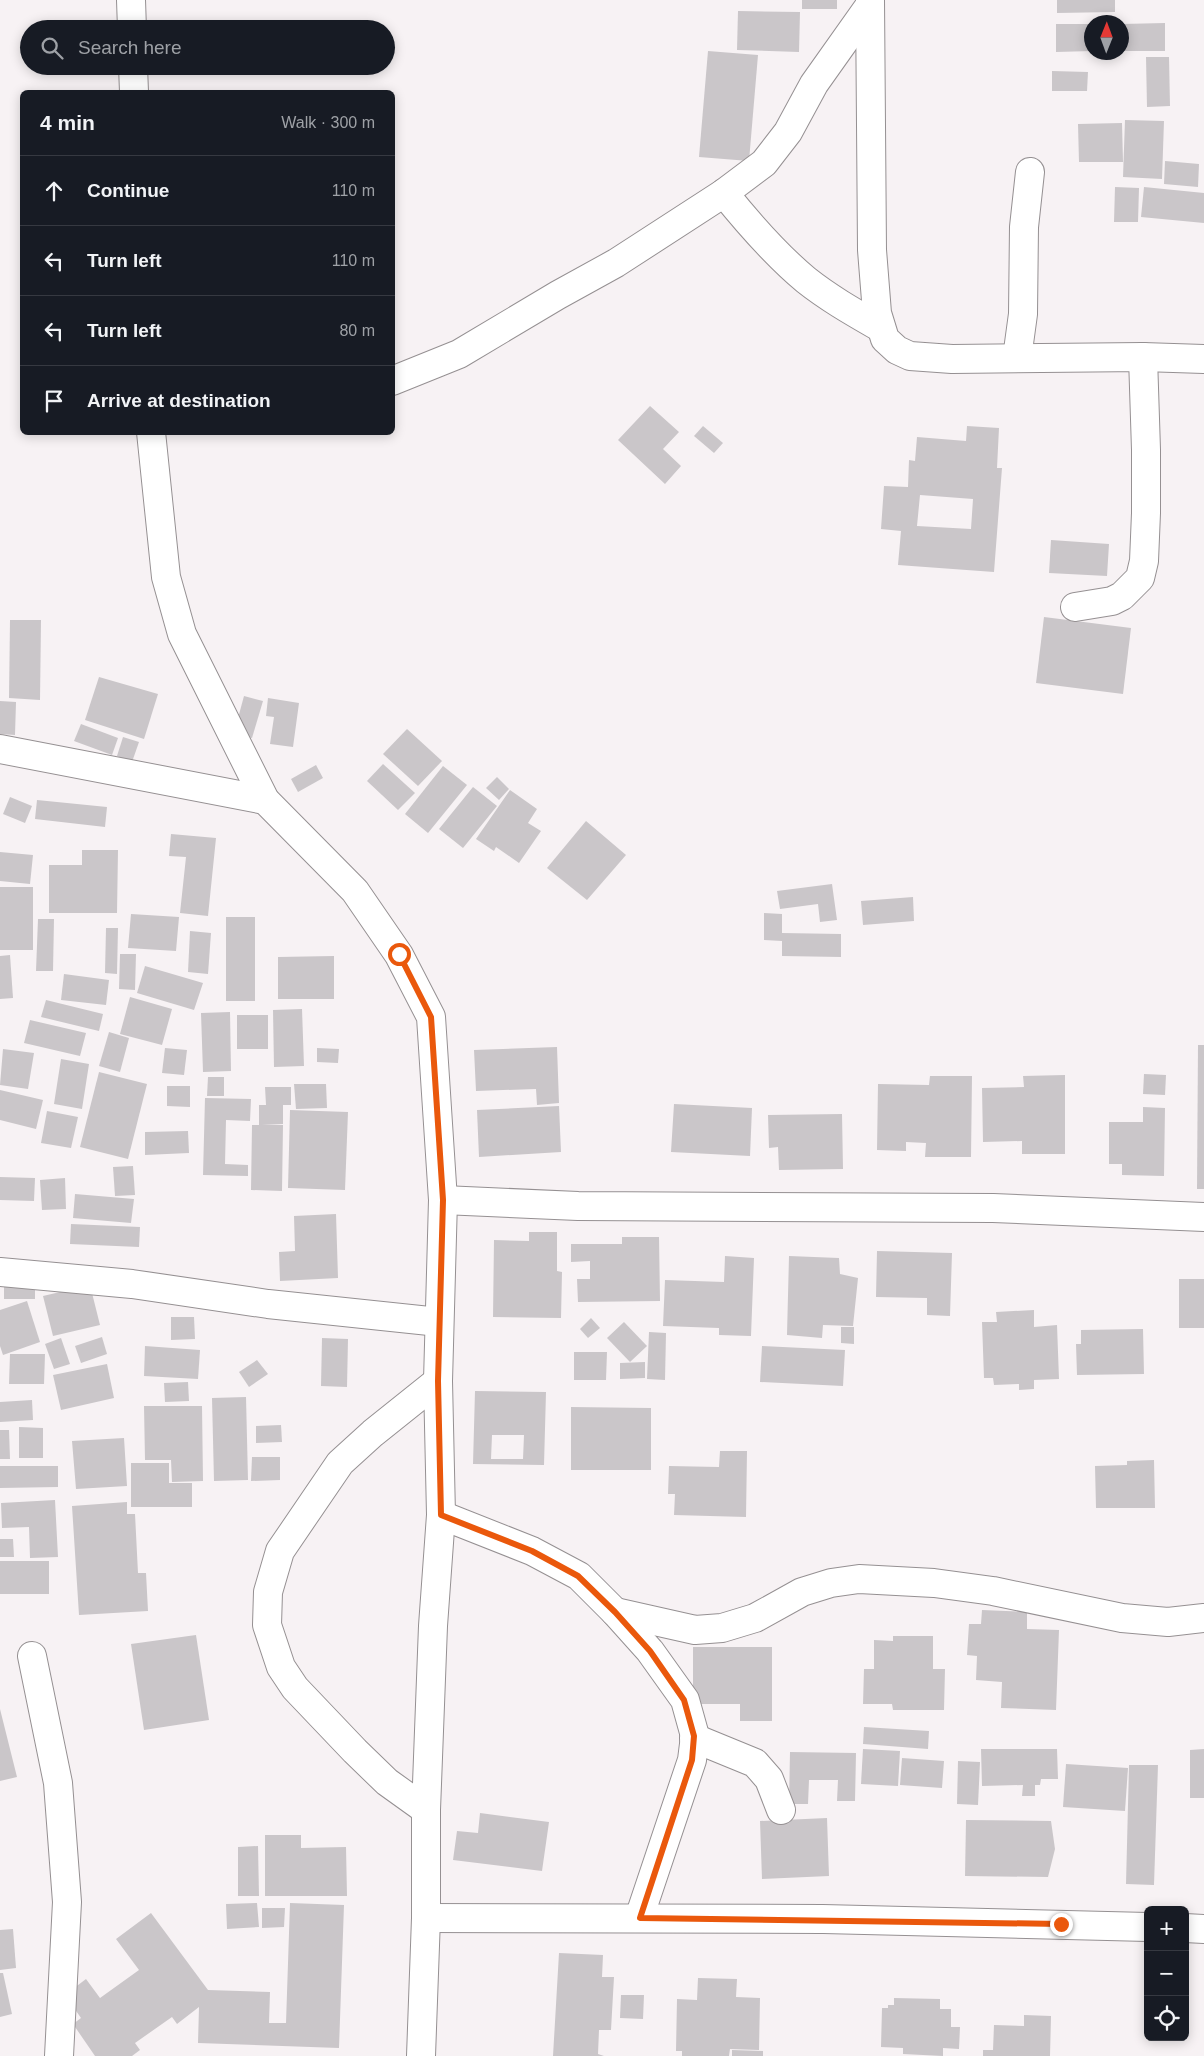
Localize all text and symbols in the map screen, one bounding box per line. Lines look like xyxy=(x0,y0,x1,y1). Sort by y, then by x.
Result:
north arrow xyxy=(1084,15,1129,60)
search box xyxy=(20,20,395,75)
icon: search xyxy=(38,34,66,62)
text: Search here xyxy=(78,37,182,58)
text: 4 min xyxy=(40,111,95,134)
text: Walk · 300 m xyxy=(281,114,375,131)
icon: ahead xyxy=(40,177,68,205)
text: Continue xyxy=(87,180,169,201)
text: 110 m xyxy=(332,182,375,199)
icon: left xyxy=(40,247,68,275)
text: Turn left xyxy=(87,250,162,271)
text: 110 m xyxy=(332,252,375,269)
icon: left xyxy=(40,317,68,345)
text: Turn left xyxy=(87,320,162,341)
text: 80 m xyxy=(339,322,375,339)
icon: arrive xyxy=(40,387,68,415)
text: Arrive at destination xyxy=(87,390,271,411)
route start xyxy=(388,943,411,966)
map controls xyxy=(1144,1906,1189,2041)
button: + xyxy=(1144,1906,1189,1951)
route end xyxy=(1050,1913,1073,1936)
button: − xyxy=(1144,1951,1189,1996)
button: locate xyxy=(1144,1996,1189,2041)

